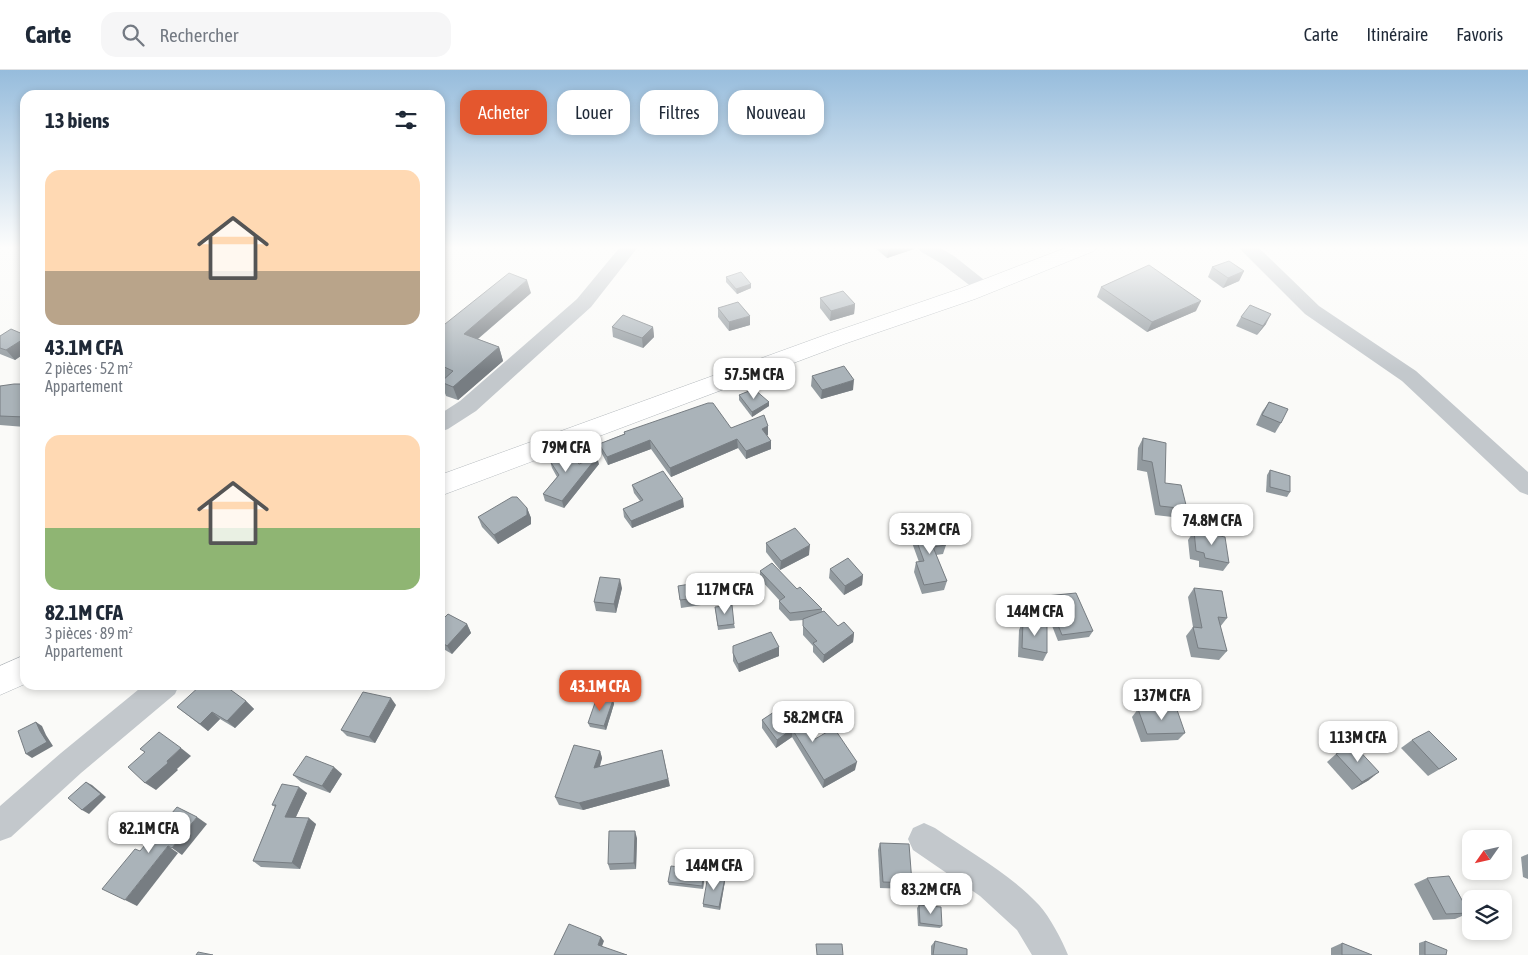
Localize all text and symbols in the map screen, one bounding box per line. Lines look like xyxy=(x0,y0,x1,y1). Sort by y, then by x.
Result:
search box xyxy=(101,12,451,57)
text: Carte xyxy=(25,21,71,48)
icon: search xyxy=(119,21,147,49)
text: Rechercher xyxy=(159,24,238,46)
text: Carte xyxy=(1304,24,1338,45)
text: Itinéraire xyxy=(1366,24,1428,45)
text: Favoris xyxy=(1456,24,1503,45)
chip: Acheter xyxy=(460,90,547,135)
chip: Louer xyxy=(557,90,630,135)
chip: Filtres xyxy=(640,90,718,135)
chip: Nouveau xyxy=(728,90,824,135)
icon: filters xyxy=(392,106,420,134)
text: 13 biens xyxy=(45,108,110,132)
icon: home xyxy=(188,203,278,293)
text: 43.1M CFA xyxy=(45,335,123,359)
pin: 57.5M CFA xyxy=(697,358,811,400)
text: 2 pièces · 52 m² xyxy=(45,359,133,377)
text: 57.5M CFA xyxy=(724,365,784,383)
text: Appartement xyxy=(45,377,123,395)
pin: 79M CFA xyxy=(520,430,612,473)
text: 79M CFA xyxy=(541,438,591,456)
icon: home xyxy=(188,468,278,558)
pin: 74.8M CFA xyxy=(1155,504,1269,546)
text: 74.8M CFA xyxy=(1182,511,1242,529)
pin: 53.2M CFA xyxy=(873,512,987,555)
text: 53.2M CFA xyxy=(900,520,960,538)
pin: 117M CFA xyxy=(673,572,777,615)
text: 117M CFA xyxy=(697,580,753,598)
pin: 144M CFA xyxy=(983,594,1087,637)
text: 82.1M CFA xyxy=(45,600,123,624)
text: 144M CFA xyxy=(1007,602,1063,620)
text: 3 pièces · 89 m² xyxy=(45,624,133,642)
text: Appartement xyxy=(45,642,123,660)
pin: 43.1M CFA xyxy=(543,670,657,712)
text: 43.1M CFA xyxy=(570,677,630,695)
pin: 137M CFA xyxy=(1110,678,1214,721)
text: 137M CFA xyxy=(1134,686,1190,704)
pin: 58.2M CFA xyxy=(756,700,870,743)
text: 58.2M CFA xyxy=(783,708,843,726)
pin: 113M CFA xyxy=(1306,720,1410,763)
text: 113M CFA xyxy=(1330,728,1386,746)
pin: 82.1M CFA xyxy=(92,812,206,854)
text: 82.1M CFA xyxy=(119,819,179,837)
north arrow xyxy=(1462,830,1512,880)
map controls xyxy=(1462,830,1512,940)
pin: 144M CFA xyxy=(662,848,766,891)
text: 144M CFA xyxy=(686,856,742,874)
pin: 83.2M CFA xyxy=(874,872,988,915)
text: 83.2M CFA xyxy=(901,880,961,898)
button: layers xyxy=(1462,890,1512,940)

